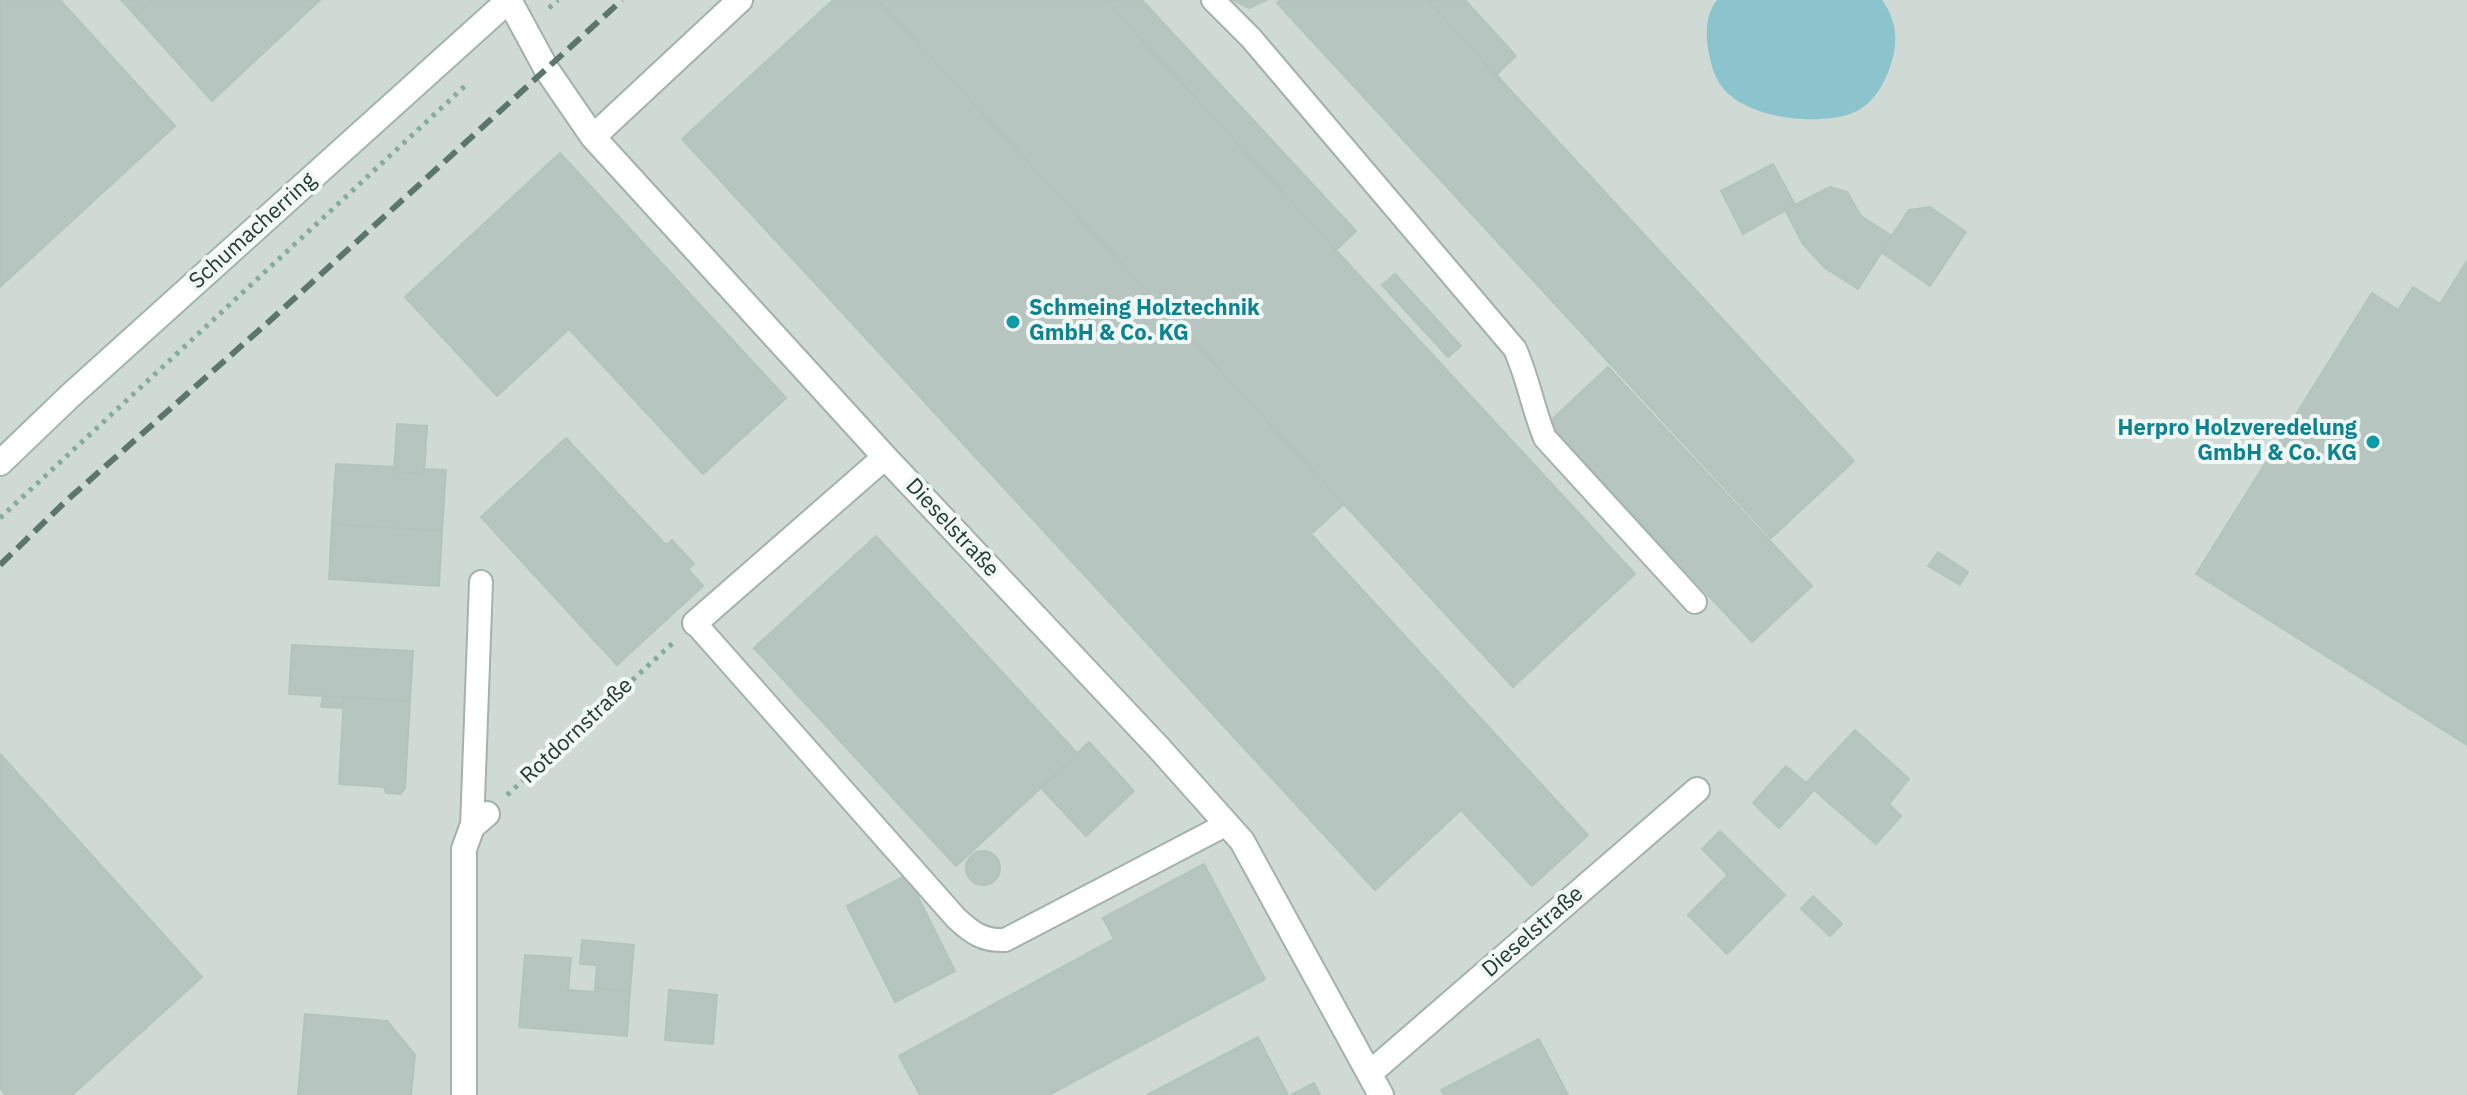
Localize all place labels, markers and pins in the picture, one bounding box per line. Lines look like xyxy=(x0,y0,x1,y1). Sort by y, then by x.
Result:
place label: Schmeing Holztechnik GmbH & Co. KG xyxy=(1029,296,1260,348)
marker: Schmeing Holztechnik GmbH & Co. KG xyxy=(1004,313,1022,331)
place label: Herpro Holzveredelung GmbH & Co. KG xyxy=(2118,416,2357,468)
marker: Herpro Holzveredelung GmbH & Co. KG xyxy=(2364,433,2382,451)

